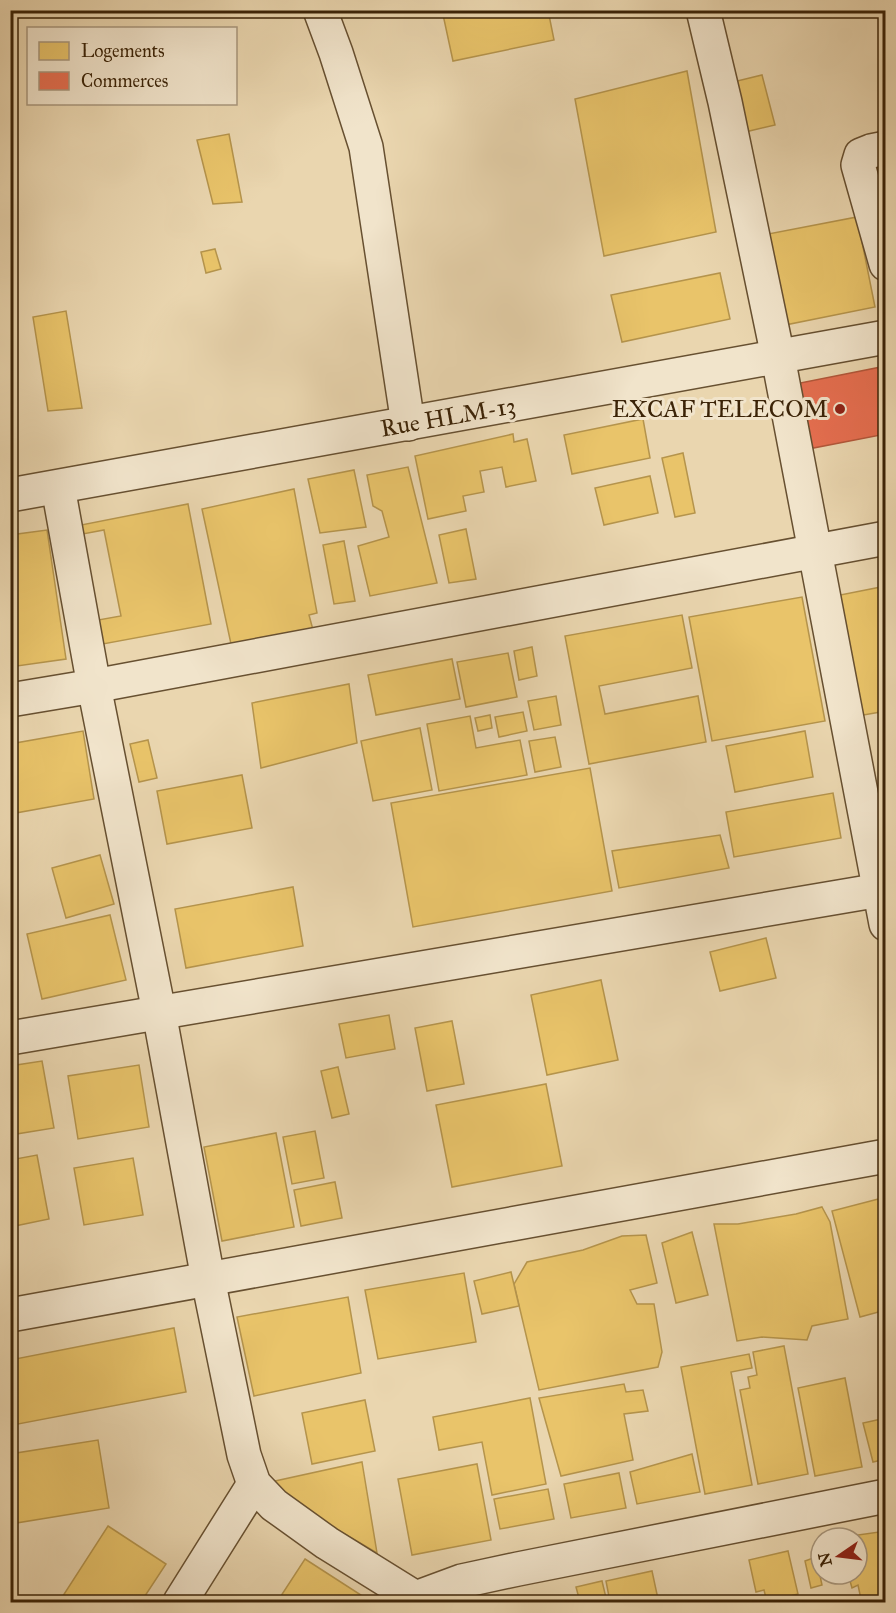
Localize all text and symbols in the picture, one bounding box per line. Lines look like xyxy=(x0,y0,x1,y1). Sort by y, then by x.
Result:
legend xyxy=(27,27,237,105)
text: Logements xyxy=(81,40,165,63)
text: Commerces xyxy=(81,70,168,92)
street label: Rue HLM-13 xyxy=(378,390,518,444)
place label: EXCAF TELECOM xyxy=(612,394,828,424)
marker: EXCAF TELECOM xyxy=(833,402,847,416)
north arrow xyxy=(809,1526,869,1586)
text: N xyxy=(814,1550,836,1568)

